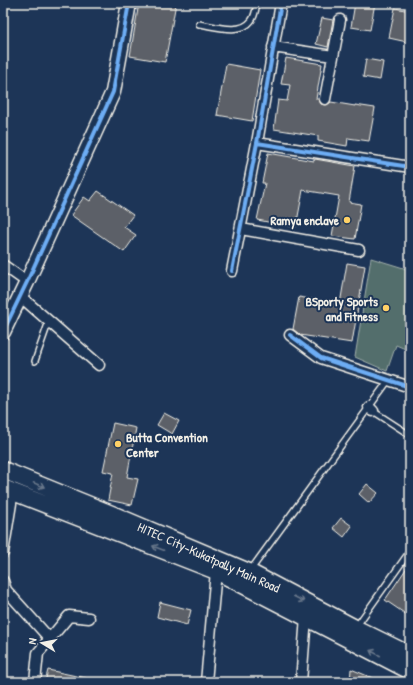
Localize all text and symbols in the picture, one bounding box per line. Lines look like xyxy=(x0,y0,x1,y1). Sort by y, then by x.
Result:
place label: Ramya enclave xyxy=(271,211,340,230)
marker: Ramya enclave xyxy=(342,215,352,225)
place label: BSporty Sports and Fitness xyxy=(305,292,378,325)
marker: BSporty Sports and Fitness xyxy=(381,303,391,313)
place label: Butta Convention Center xyxy=(126,428,208,461)
marker: Butta Convention Center xyxy=(113,439,123,449)
one-way arrow xyxy=(33,481,45,489)
street label: HITEC City–Kukatpally Main Road xyxy=(135,517,283,597)
one-way arrow xyxy=(152,544,164,552)
one-way arrow xyxy=(293,595,305,603)
north arrow xyxy=(22,623,62,663)
text: N xyxy=(25,637,40,645)
one-way arrow xyxy=(370,649,382,656)

